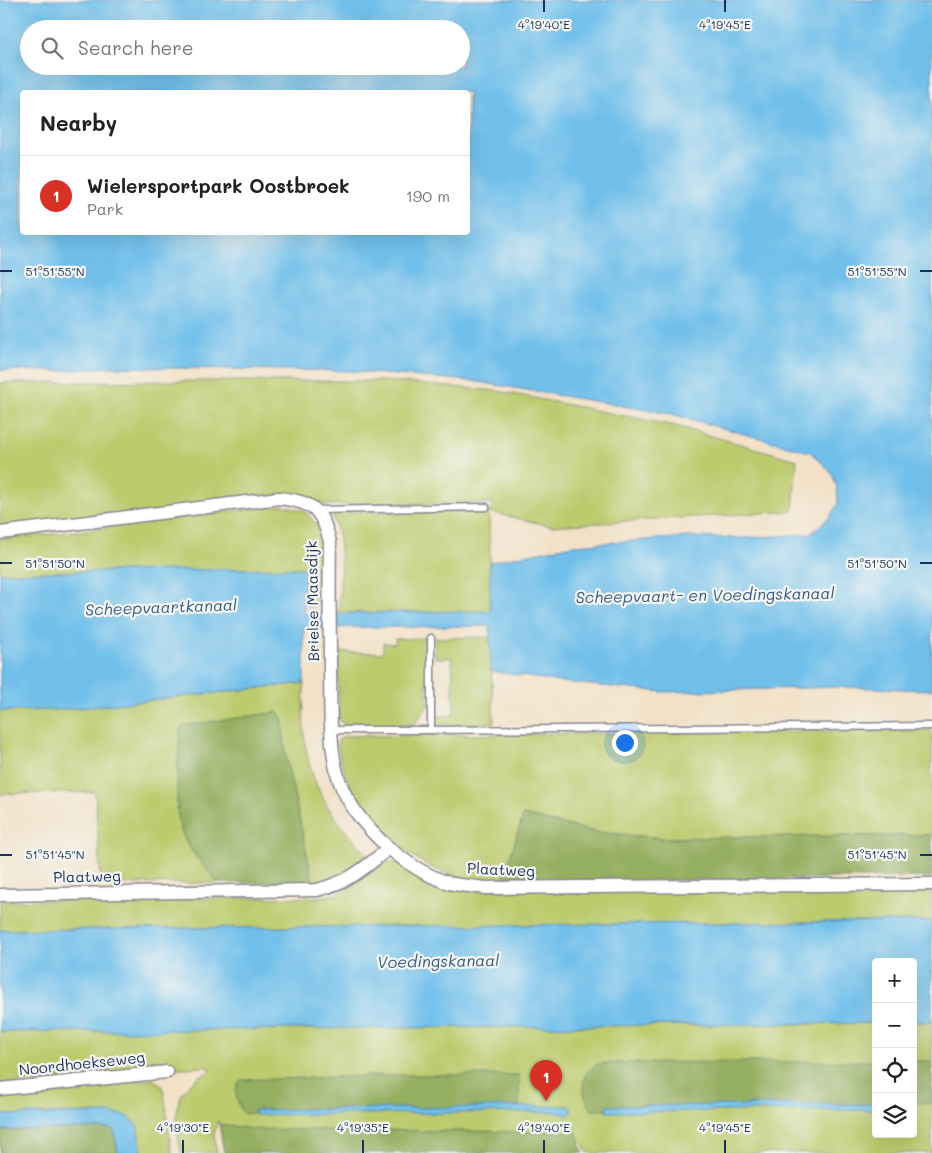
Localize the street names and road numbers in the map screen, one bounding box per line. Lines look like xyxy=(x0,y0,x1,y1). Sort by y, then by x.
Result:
street label: Brielse Maasdijk xyxy=(301,540,323,662)
street label: Plaatweg xyxy=(467,857,536,881)
street label: Plaatweg xyxy=(53,865,121,887)
street label: Noordhoekseweg xyxy=(18,1046,146,1080)

